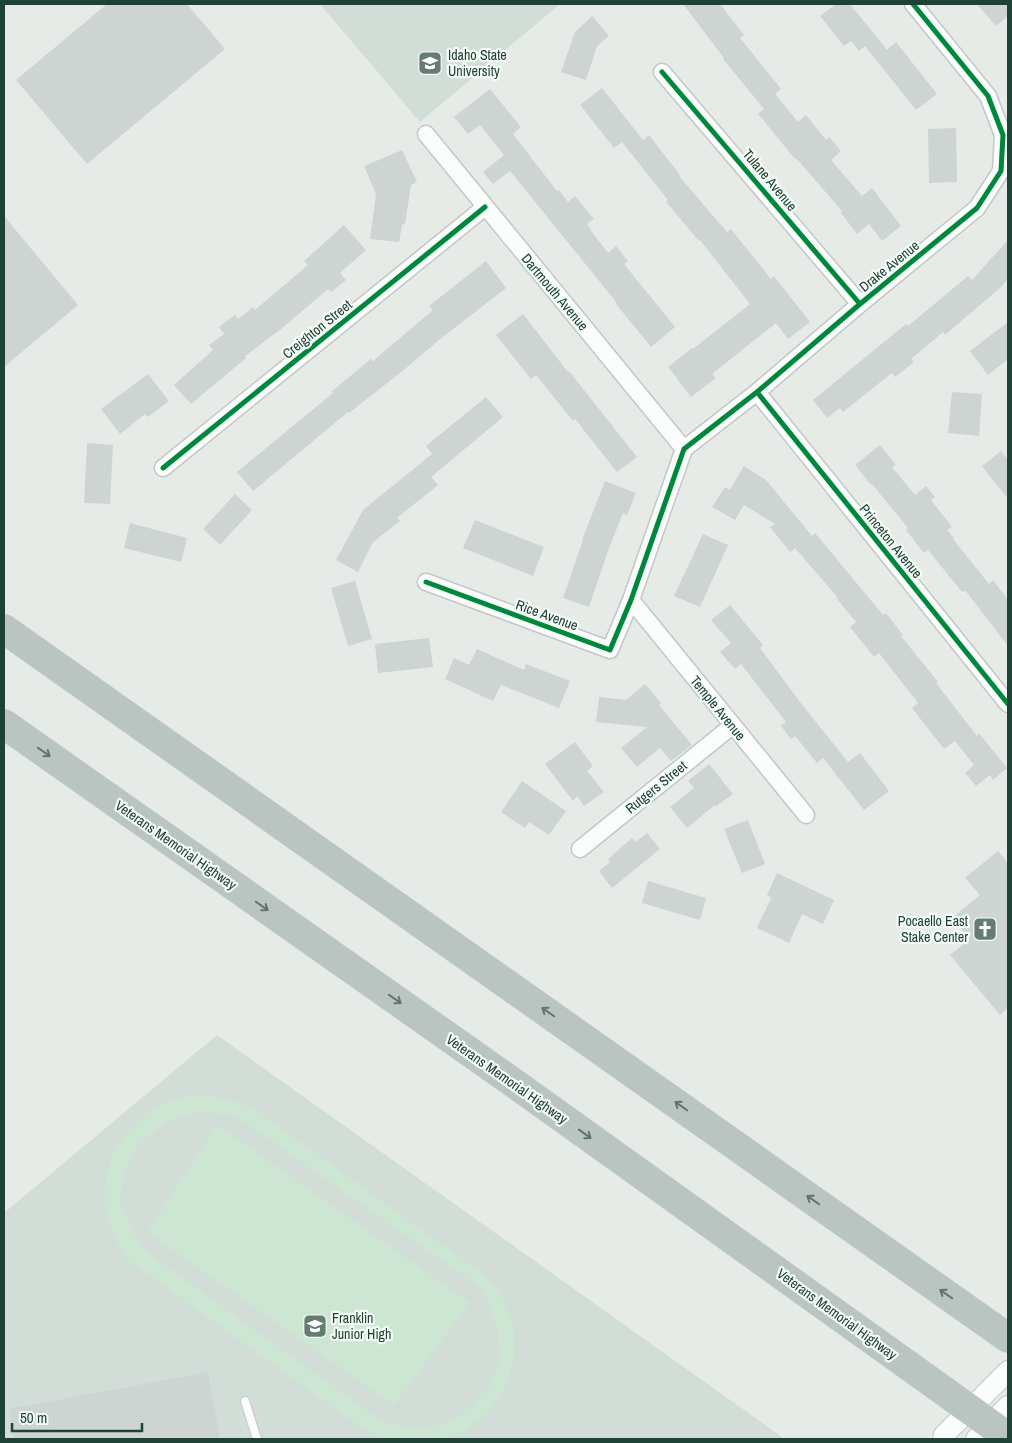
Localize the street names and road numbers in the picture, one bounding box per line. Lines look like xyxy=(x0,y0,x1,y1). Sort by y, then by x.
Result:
street label: Tulane Avenue xyxy=(739,145,801,215)
street label: Drake Avenue xyxy=(855,236,923,296)
street label: Dartmouth Avenue xyxy=(518,250,592,334)
street label: Creighton Street xyxy=(279,295,355,363)
street label: Princeton Avenue xyxy=(856,500,926,582)
street label: Rice Avenue xyxy=(513,595,581,635)
street label: Temple Avenue xyxy=(686,672,750,744)
street label: Rutgers Street xyxy=(622,757,690,817)
street label: Veterans Memorial Highway xyxy=(112,796,240,894)
street label: Veterans Memorial Highway xyxy=(443,1030,571,1128)
street label: Veterans Memorial Highway xyxy=(773,1264,901,1364)

